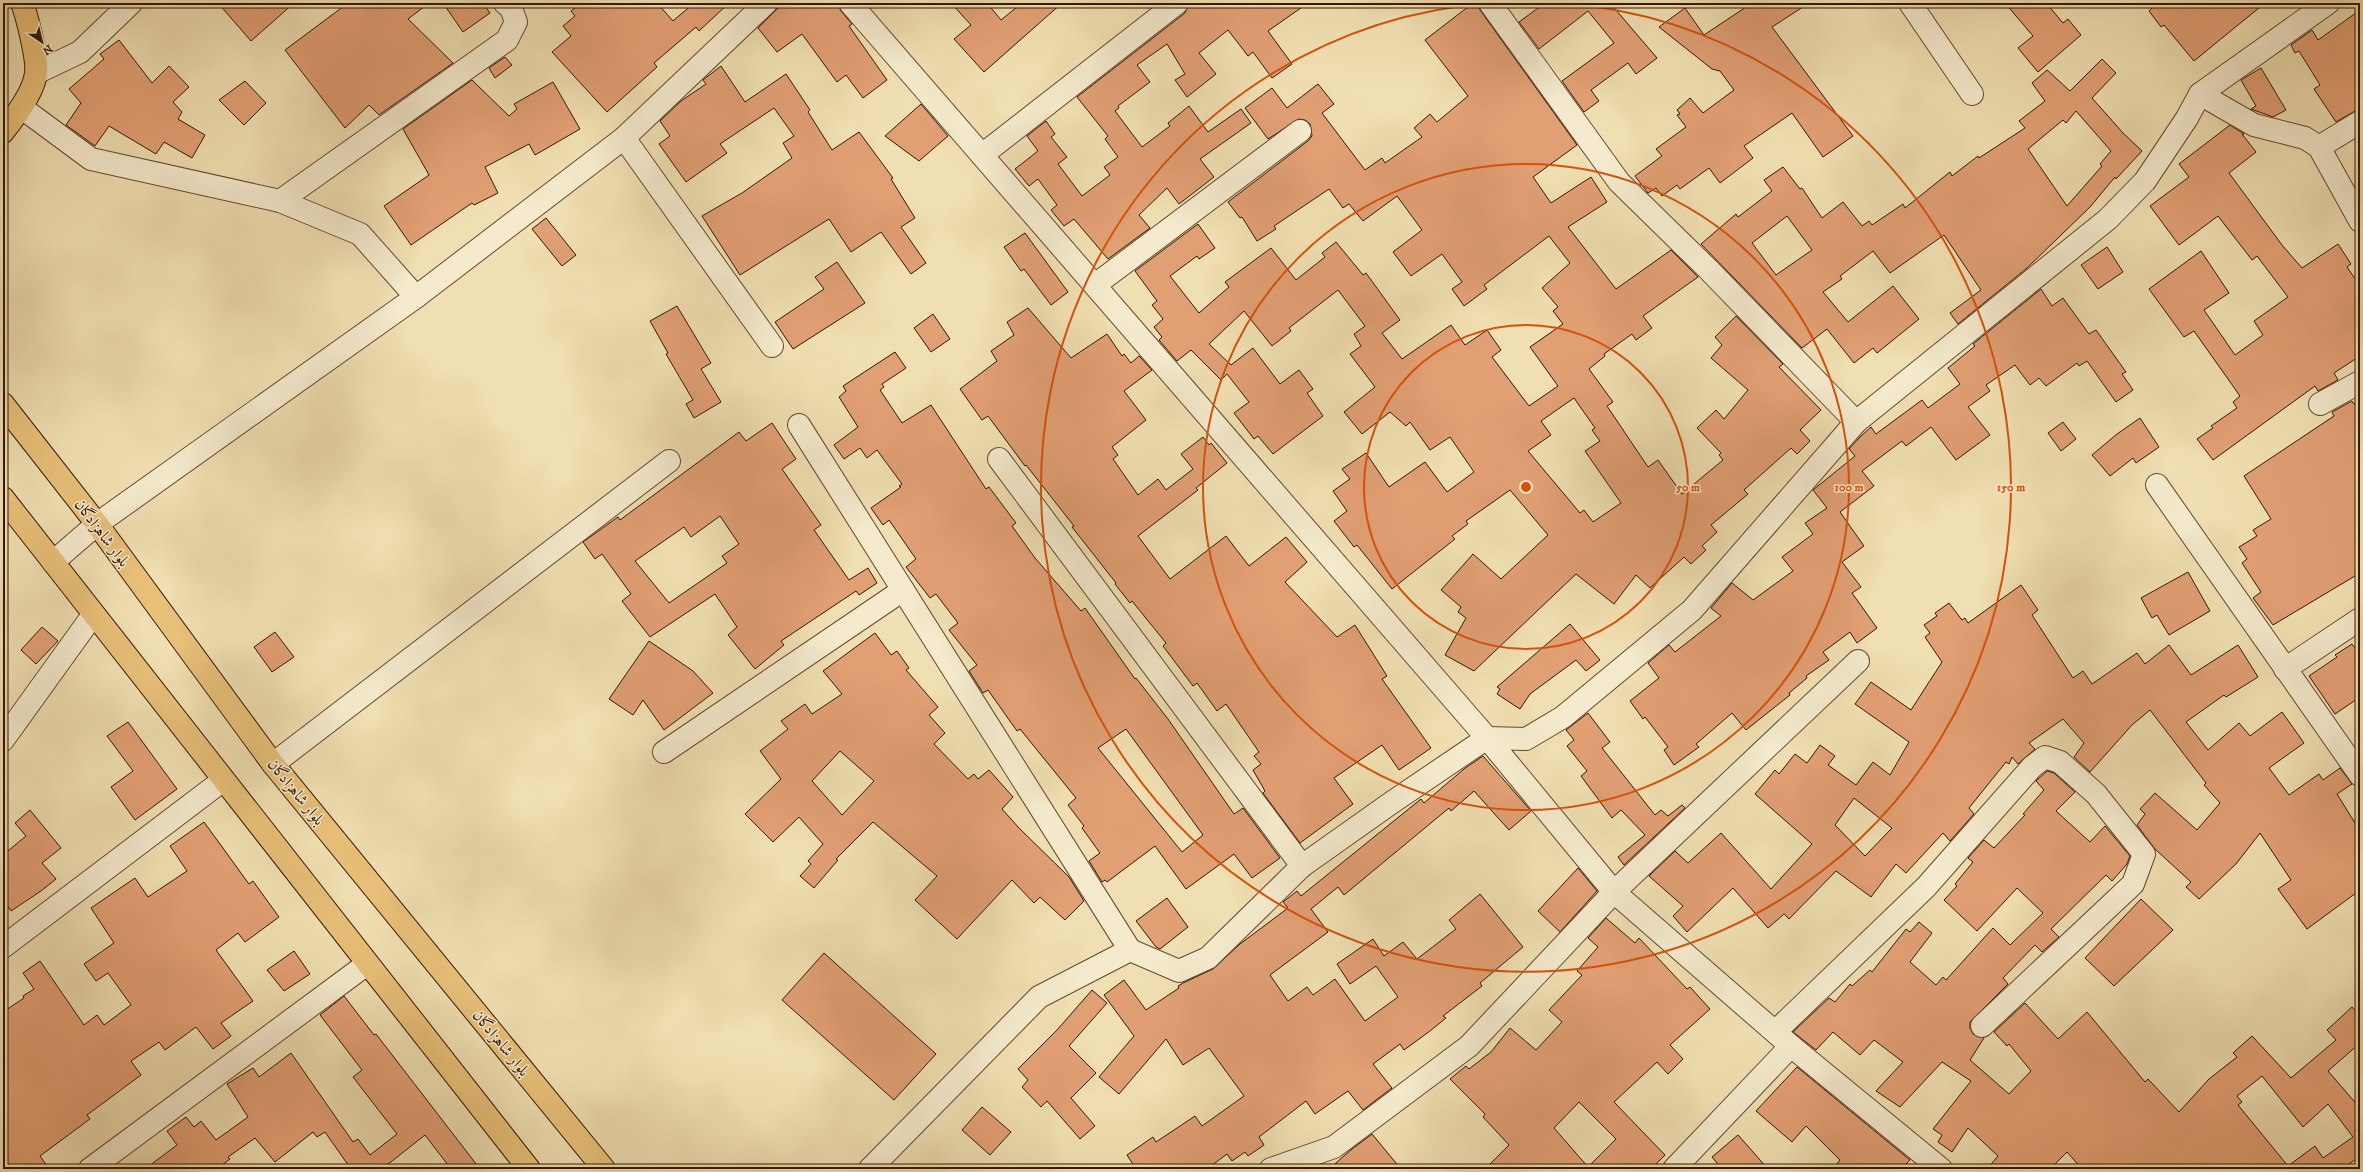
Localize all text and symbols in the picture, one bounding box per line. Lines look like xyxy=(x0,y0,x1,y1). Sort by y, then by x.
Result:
north arrow xyxy=(22,22,62,62)
text: N xyxy=(39,41,55,58)
centre of rings xyxy=(1519,480,1533,494)
text: 50 m xyxy=(1675,480,1700,495)
text: 100 m xyxy=(1835,480,1863,495)
text: 150 m xyxy=(1997,480,2025,495)
street label: بلوار شاهزادگان xyxy=(70,495,134,571)
street label: بلوار شاهزادگان xyxy=(263,755,329,829)
street label: بلوار شاهزادگان xyxy=(468,1006,534,1080)

